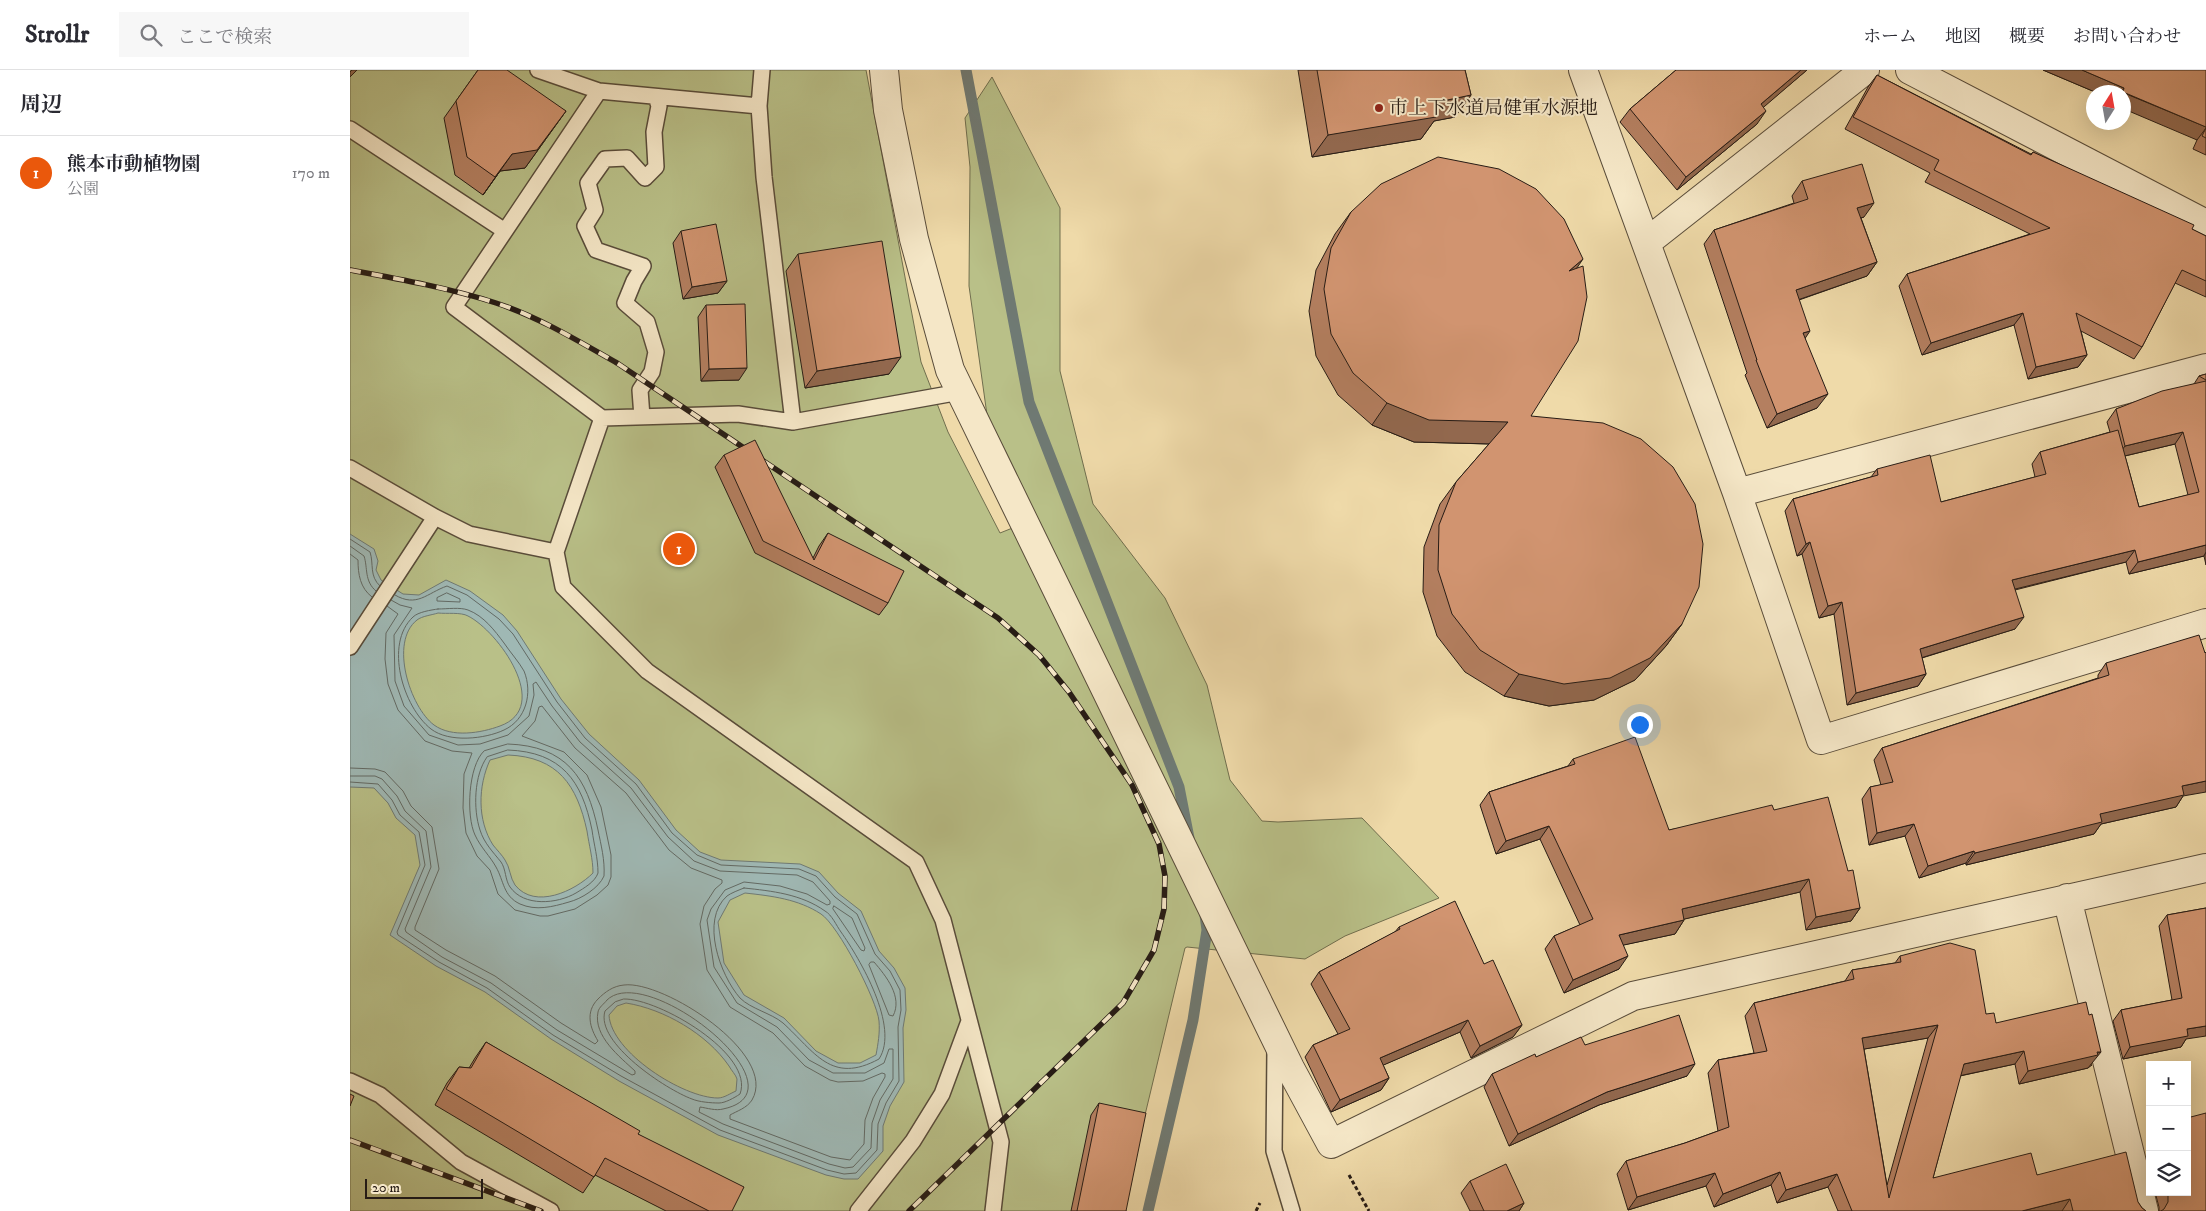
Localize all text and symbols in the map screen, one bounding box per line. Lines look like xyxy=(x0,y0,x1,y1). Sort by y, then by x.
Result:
search box xyxy=(119,12,469,57)
text: Strollr xyxy=(25,20,89,50)
icon: search xyxy=(137,21,165,49)
text: ここで検索 xyxy=(177,26,272,49)
text: ホーム xyxy=(1863,26,1917,48)
text: 地図 xyxy=(1945,26,1981,48)
text: 概要 xyxy=(2009,26,2045,48)
text: お問い合わせ xyxy=(2073,26,2181,48)
north arrow xyxy=(2086,85,2131,130)
text: 周辺 xyxy=(20,92,62,118)
place label: 市上下水道局健軍水源地 xyxy=(1389,97,1598,120)
marker: 市上下水道局健軍水源地 xyxy=(1373,102,1385,114)
text: 熊本市動植物園 xyxy=(67,153,200,176)
text: 1 xyxy=(33,163,39,183)
text: 170 m xyxy=(292,163,330,183)
text: 公園 xyxy=(67,179,99,199)
pin: 1 xyxy=(663,530,695,568)
your location xyxy=(1627,712,1653,738)
map controls xyxy=(2146,1061,2191,1196)
button: + xyxy=(2146,1061,2191,1106)
button: − xyxy=(2146,1106,2191,1151)
button: layers xyxy=(2146,1151,2191,1196)
scale bar xyxy=(365,1176,482,1199)
text: 20 m xyxy=(372,1179,400,1197)

